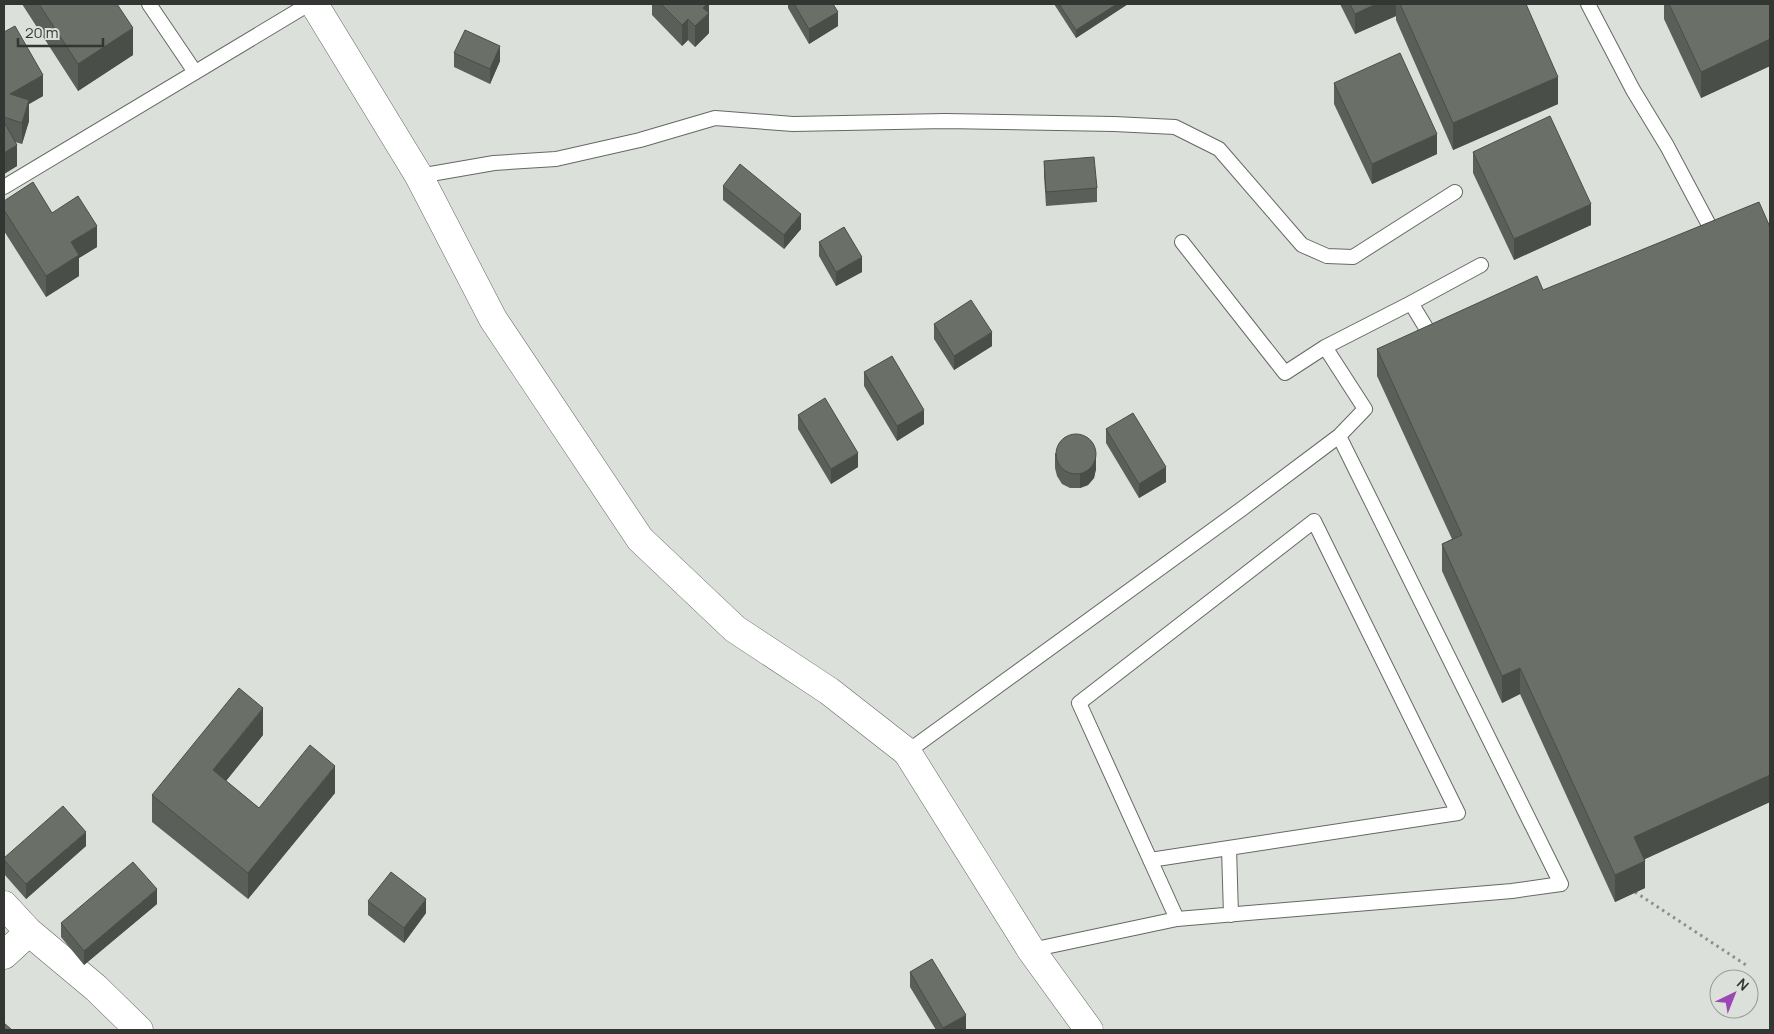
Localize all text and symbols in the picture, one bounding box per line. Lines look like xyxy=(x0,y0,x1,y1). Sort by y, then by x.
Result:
scale bar xyxy=(18,15,102,47)
text: 20 m xyxy=(25,22,58,43)
north arrow xyxy=(1709,969,1759,1019)
text: N xyxy=(1733,974,1753,995)

